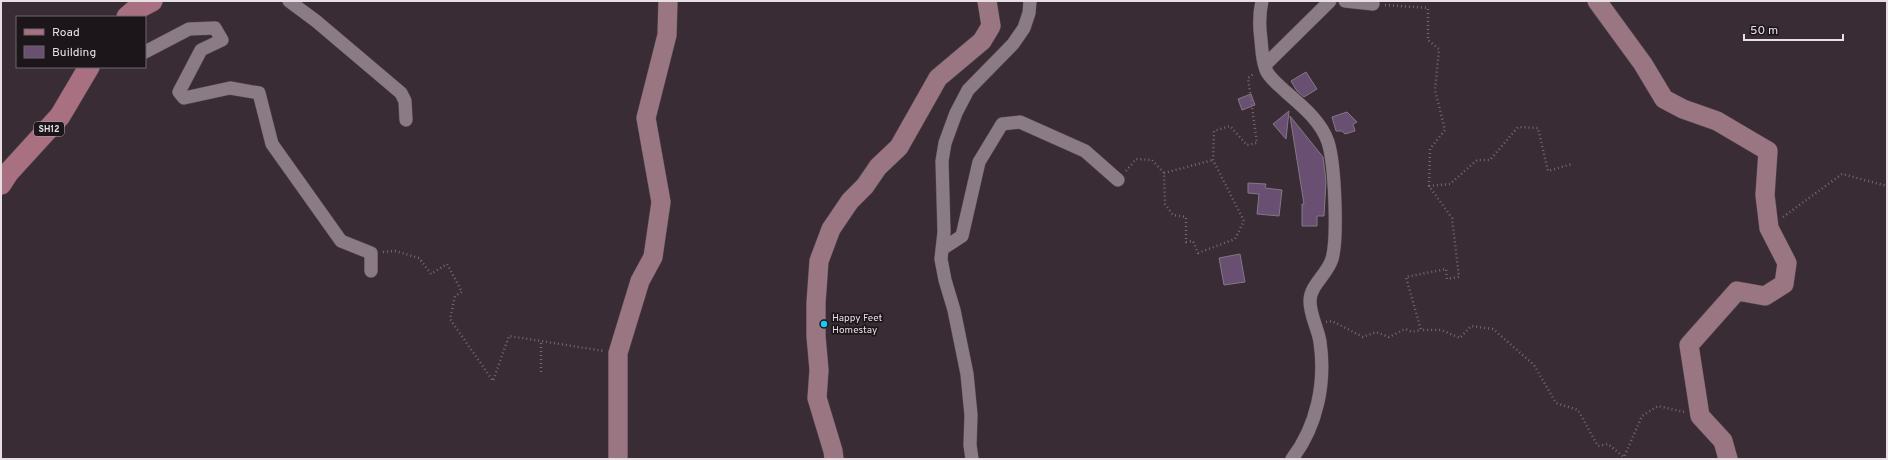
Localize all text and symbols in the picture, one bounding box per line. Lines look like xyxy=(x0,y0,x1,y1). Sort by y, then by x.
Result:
legend xyxy=(16,16,146,68)
scale bar xyxy=(1744,16,1843,42)
text: 50 m xyxy=(1750,23,1778,39)
text: Road xyxy=(52,25,80,41)
text: Building xyxy=(52,45,96,61)
road number: SH12 xyxy=(34,122,64,136)
place label: Happy Feet Homestay xyxy=(832,312,883,337)
marker: Happy Feet Homestay xyxy=(819,319,829,329)

